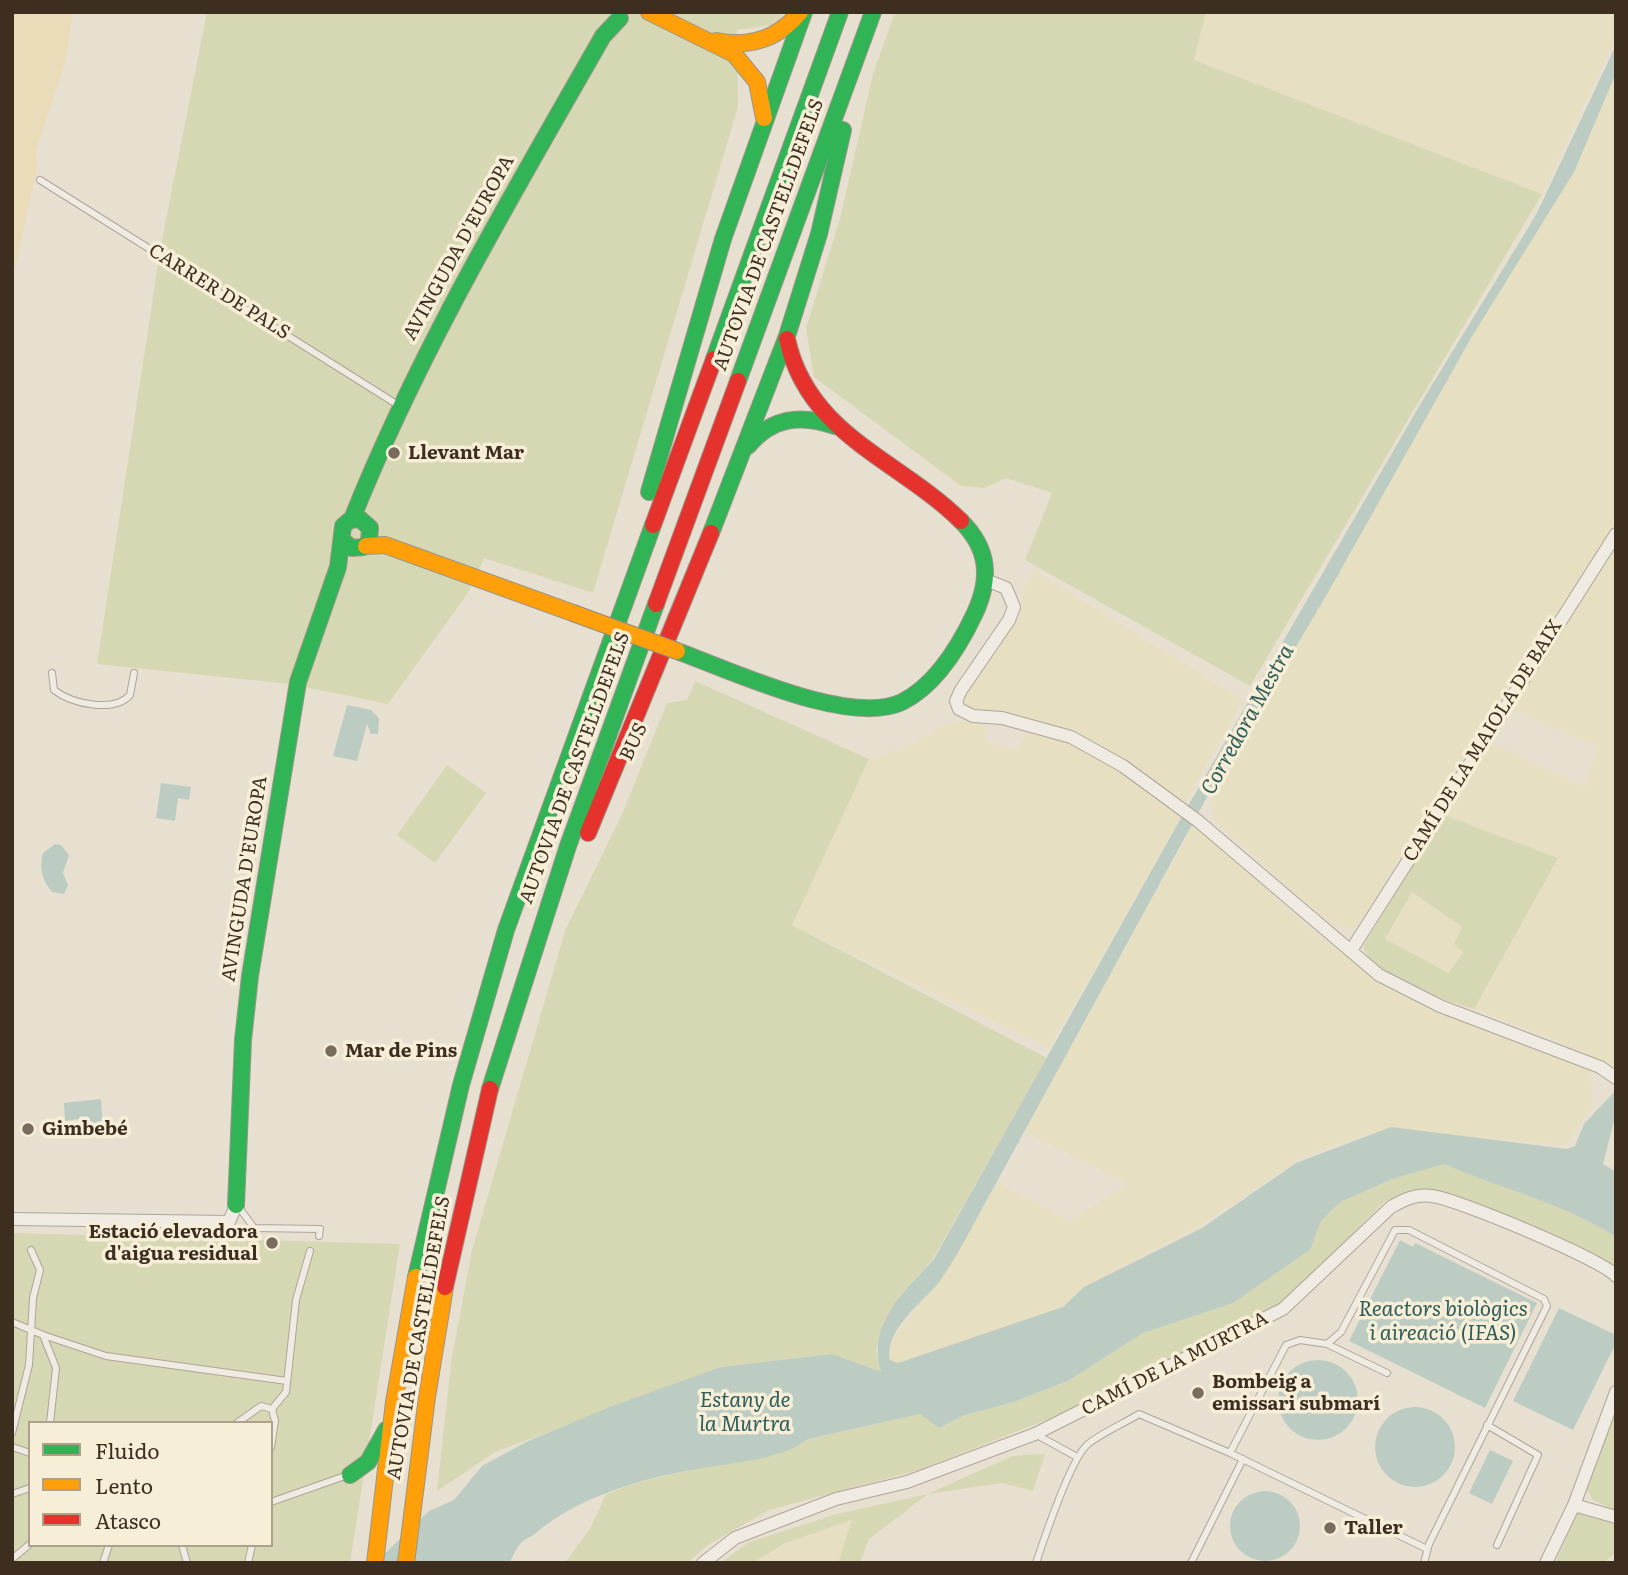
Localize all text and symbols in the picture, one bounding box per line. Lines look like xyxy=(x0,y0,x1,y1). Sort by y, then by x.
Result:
street label: AUTOVIA DE CASTELLDEFELS xyxy=(709,96,829,374)
street label: AVINGUDA D'EUROPA xyxy=(399,152,519,344)
street label: CARRER DE PALS xyxy=(144,239,294,345)
place label: Llevant Mar xyxy=(408,442,524,464)
marker: Llevant Mar xyxy=(386,445,402,461)
street label: CAMÍ DE LA MAIOLA DE BAIX xyxy=(1399,616,1567,866)
street label: AUTOVIA DE CASTELLDEFELS xyxy=(515,629,635,907)
water label: Corredora Mestra xyxy=(1196,641,1300,799)
street label: BUS xyxy=(615,720,653,764)
street label: AVINGUDA D'EUROPA xyxy=(217,775,273,983)
place label: Mar de Pins xyxy=(345,1040,457,1062)
marker: Mar de Pins xyxy=(323,1043,339,1059)
place label: Gimbebé xyxy=(42,1118,128,1140)
marker: Gimbebé xyxy=(20,1121,36,1137)
street label: AUTOVIA DE CASTELLDEFELS xyxy=(383,1194,455,1482)
place label: Estació elevadora d'aigua residual xyxy=(89,1221,258,1265)
marker: Estació elevadora d'aigua residual xyxy=(264,1235,280,1251)
water label: Reactors biològics i aireació (IFAS) xyxy=(1358,1297,1528,1347)
street label: CAMÍ DE LA MURTRA xyxy=(1078,1307,1272,1421)
place label: Bombeig a emissari submarí xyxy=(1212,1371,1380,1415)
marker: Bombeig a emissari submarí xyxy=(1190,1385,1206,1401)
water label: Estany de la Murtra xyxy=(699,1388,791,1438)
legend xyxy=(28,1421,273,1547)
text: Fluido xyxy=(95,1434,159,1465)
text: Lento xyxy=(95,1469,153,1500)
text: Atasco xyxy=(95,1504,161,1535)
place label: Taller xyxy=(1344,1517,1403,1539)
marker: Taller xyxy=(1322,1520,1338,1536)

